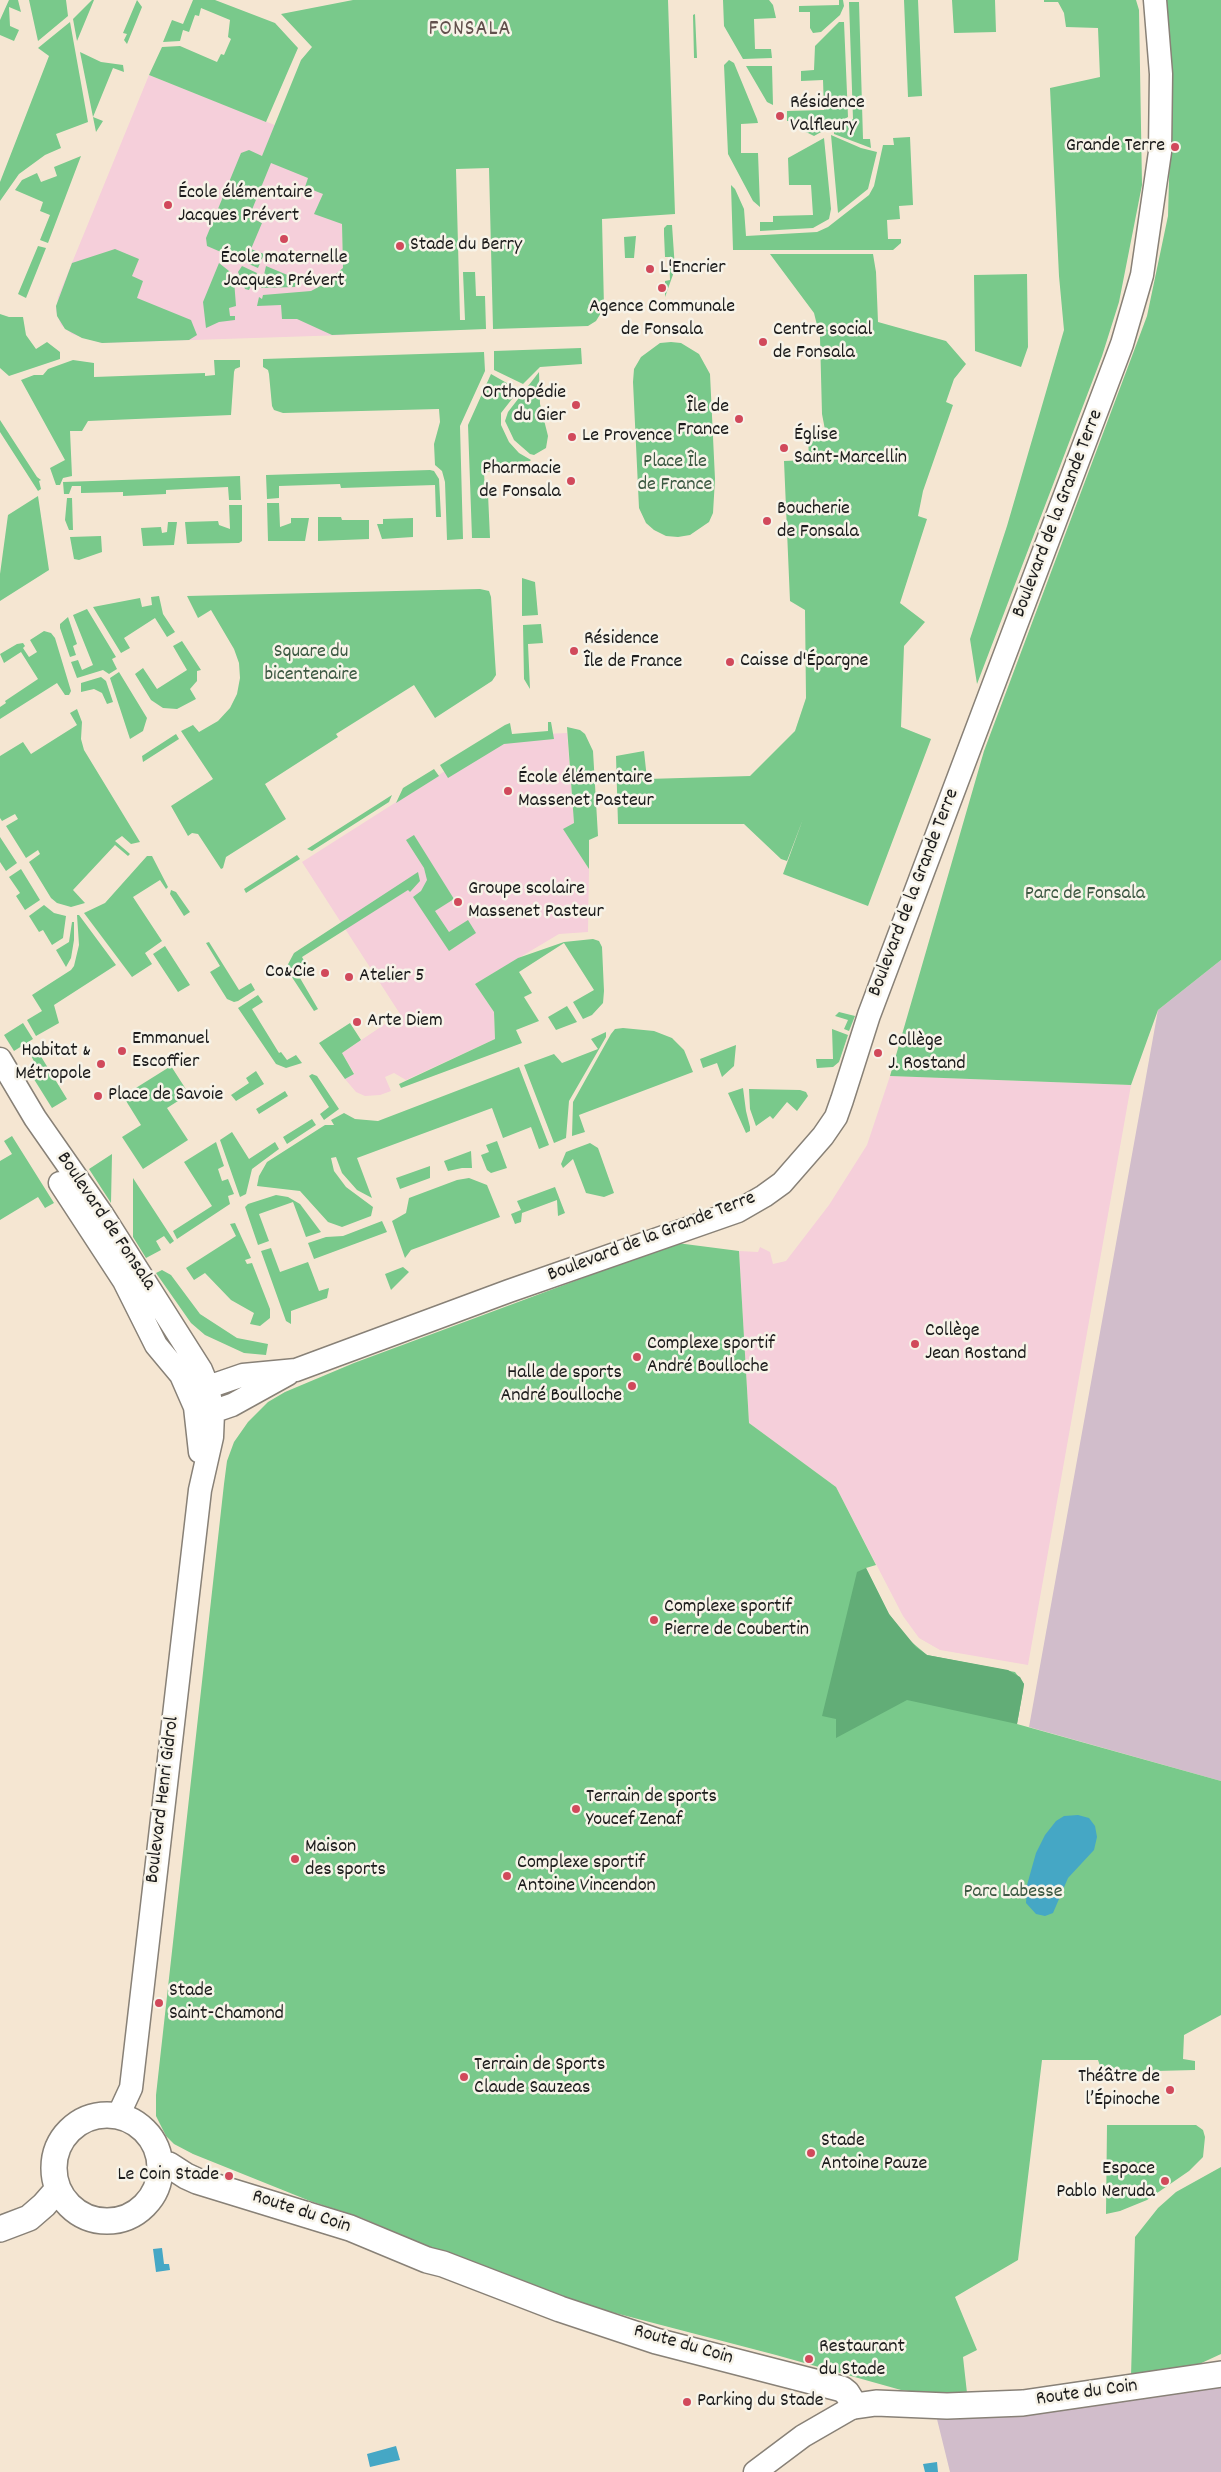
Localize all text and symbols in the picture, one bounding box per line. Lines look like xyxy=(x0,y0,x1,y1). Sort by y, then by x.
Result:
district label: FONSALA xyxy=(428,18,512,44)
place label: Résidence Valfleury xyxy=(790,92,865,139)
marker: Résidence Valfleury xyxy=(774,110,786,122)
place label: Grande Terre xyxy=(1066,135,1165,159)
marker: Grande Terre xyxy=(1169,141,1181,153)
place label: École élémentaire Jacques Prévert xyxy=(178,182,313,229)
marker: École élémentaire Jacques Prévert xyxy=(162,199,174,211)
marker: École maternelle Jacques Prévert xyxy=(278,233,290,245)
place label: Stade du Berry xyxy=(410,234,522,258)
marker: Stade du Berry xyxy=(394,240,406,252)
place label: École maternelle Jacques Prévert xyxy=(220,247,348,294)
place label: L'Encrier xyxy=(660,257,726,281)
marker: L'Encrier xyxy=(644,263,656,275)
marker: Agence Communale de Fonsala xyxy=(656,282,668,294)
place label: Agence Communale de Fonsala xyxy=(589,296,735,343)
place label: Centre social de Fonsala xyxy=(773,319,872,366)
marker: Centre social de Fonsala xyxy=(757,336,769,348)
place label: Orthopédie du Gier xyxy=(482,382,566,429)
place label: Île de France xyxy=(677,396,729,443)
marker: Orthopédie du Gier xyxy=(570,399,582,411)
street label: Boulevard de la Grande Terre xyxy=(1008,407,1110,621)
marker: Île de France xyxy=(733,413,745,425)
place label: Église Saint-Marcellin xyxy=(794,424,907,471)
place label: Le Provence xyxy=(582,425,672,449)
marker: Le Provence xyxy=(566,431,578,443)
marker: Église Saint-Marcellin xyxy=(778,442,790,454)
park label: Place Île de France xyxy=(638,451,712,498)
place label: Pharmacie de Fonsala xyxy=(479,458,561,505)
marker: Pharmacie de Fonsala xyxy=(565,475,577,487)
place label: Boucherie de Fonsala xyxy=(777,498,859,545)
marker: Boucherie de Fonsala xyxy=(761,515,773,527)
place label: Résidence Île de France xyxy=(584,628,682,675)
park label: Square du bicentenaire xyxy=(264,641,358,688)
marker: Résidence Île de France xyxy=(568,645,580,657)
place label: Caisse d'Épargne xyxy=(740,650,868,674)
marker: Caisse d'Épargne xyxy=(724,656,736,668)
place label: École élémentaire Massenet Pasteur xyxy=(518,767,654,814)
marker: École élémentaire Massenet Pasteur xyxy=(502,785,514,797)
street label: Boulevard de la Grande Terre xyxy=(864,786,966,1000)
place label: Groupe scolaire Massenet Pasteur xyxy=(468,878,604,925)
park label: Parc de Fonsala xyxy=(1025,883,1145,907)
marker: Groupe scolaire Massenet Pasteur xyxy=(452,896,464,908)
place label: Co&Cie xyxy=(265,961,315,985)
place label: Atelier 5 xyxy=(359,965,425,989)
marker: Co&Cie xyxy=(319,967,331,979)
marker: Atelier 5 xyxy=(343,971,355,983)
place label: Arte Diem xyxy=(367,1010,443,1034)
marker: Arte Diem xyxy=(351,1016,363,1028)
place label: Emmanuel Escoffier xyxy=(132,1028,209,1075)
place label: Collège J. Rostand xyxy=(888,1030,966,1077)
place label: Habitat & Métropole xyxy=(15,1040,91,1087)
marker: Emmanuel Escoffier xyxy=(116,1045,128,1057)
marker: Collège J. Rostand xyxy=(872,1047,884,1059)
marker: Habitat & Métropole xyxy=(95,1058,107,1070)
place label: Place de Savoie xyxy=(108,1084,223,1108)
marker: Place de Savoie xyxy=(92,1090,104,1102)
street label: Boulevard de Fonsala xyxy=(50,1148,160,1296)
street label: Boulevard de la Grande Terre xyxy=(545,1187,759,1289)
place label: Collège Jean Rostand xyxy=(925,1320,1027,1367)
place label: Complexe sportif André Boulloche xyxy=(647,1333,775,1380)
marker: Collège Jean Rostand xyxy=(909,1338,921,1350)
marker: Complexe sportif André Boulloche xyxy=(631,1351,643,1363)
place label: Halle de sports André Boulloche xyxy=(500,1362,622,1409)
marker: Halle de sports André Boulloche xyxy=(626,1380,638,1392)
place label: Complexe sportif Pierre de Coubertin xyxy=(664,1596,809,1643)
marker: Complexe sportif Pierre de Coubertin xyxy=(648,1614,660,1626)
street label: Boulevard Henri Gidrol xyxy=(142,1715,186,1885)
place label: Terrain de sports Youcef Zenaf xyxy=(586,1786,717,1833)
marker: Terrain de sports Youcef Zenaf xyxy=(570,1803,582,1815)
place label: Maison des sports xyxy=(305,1836,386,1883)
place label: Complexe sportif Antoine Vincendon xyxy=(517,1852,656,1899)
marker: Maison des sports xyxy=(289,1853,301,1865)
marker: Complexe sportif Antoine Vincendon xyxy=(501,1870,513,1882)
park label: Parc Labesse xyxy=(963,1881,1063,1905)
place label: Stade Saint-Chamond xyxy=(169,1980,284,2027)
marker: Stade Saint-Chamond xyxy=(153,1997,165,2009)
place label: Terrain de Sports Claude Sauzeas xyxy=(474,2054,605,2101)
place label: Théâtre de l’Épinoche xyxy=(1078,2066,1160,2113)
marker: Terrain de Sports Claude Sauzeas xyxy=(458,2071,470,2083)
marker: Théâtre de l’Épinoche xyxy=(1164,2084,1176,2096)
place label: Stade Antoine Pauze xyxy=(821,2130,927,2177)
marker: Stade Antoine Pauze xyxy=(805,2147,817,2159)
place label: Espace Pablo Neruda xyxy=(1056,2158,1155,2205)
place label: Le Coin Stade xyxy=(117,2164,219,2188)
marker: Le Coin Stade xyxy=(223,2170,235,2182)
marker: Espace Pablo Neruda xyxy=(1159,2175,1171,2187)
street label: Route du Coin xyxy=(249,2186,353,2240)
street label: Route du Coin xyxy=(631,2320,735,2372)
place label: Restaurant du Stade xyxy=(819,2336,905,2383)
marker: Restaurant du Stade xyxy=(803,2353,815,2365)
street label: Route du Coin xyxy=(1035,2375,1139,2413)
place label: Parking du Stade xyxy=(697,2390,824,2414)
marker: Parking du Stade xyxy=(681,2396,693,2408)

